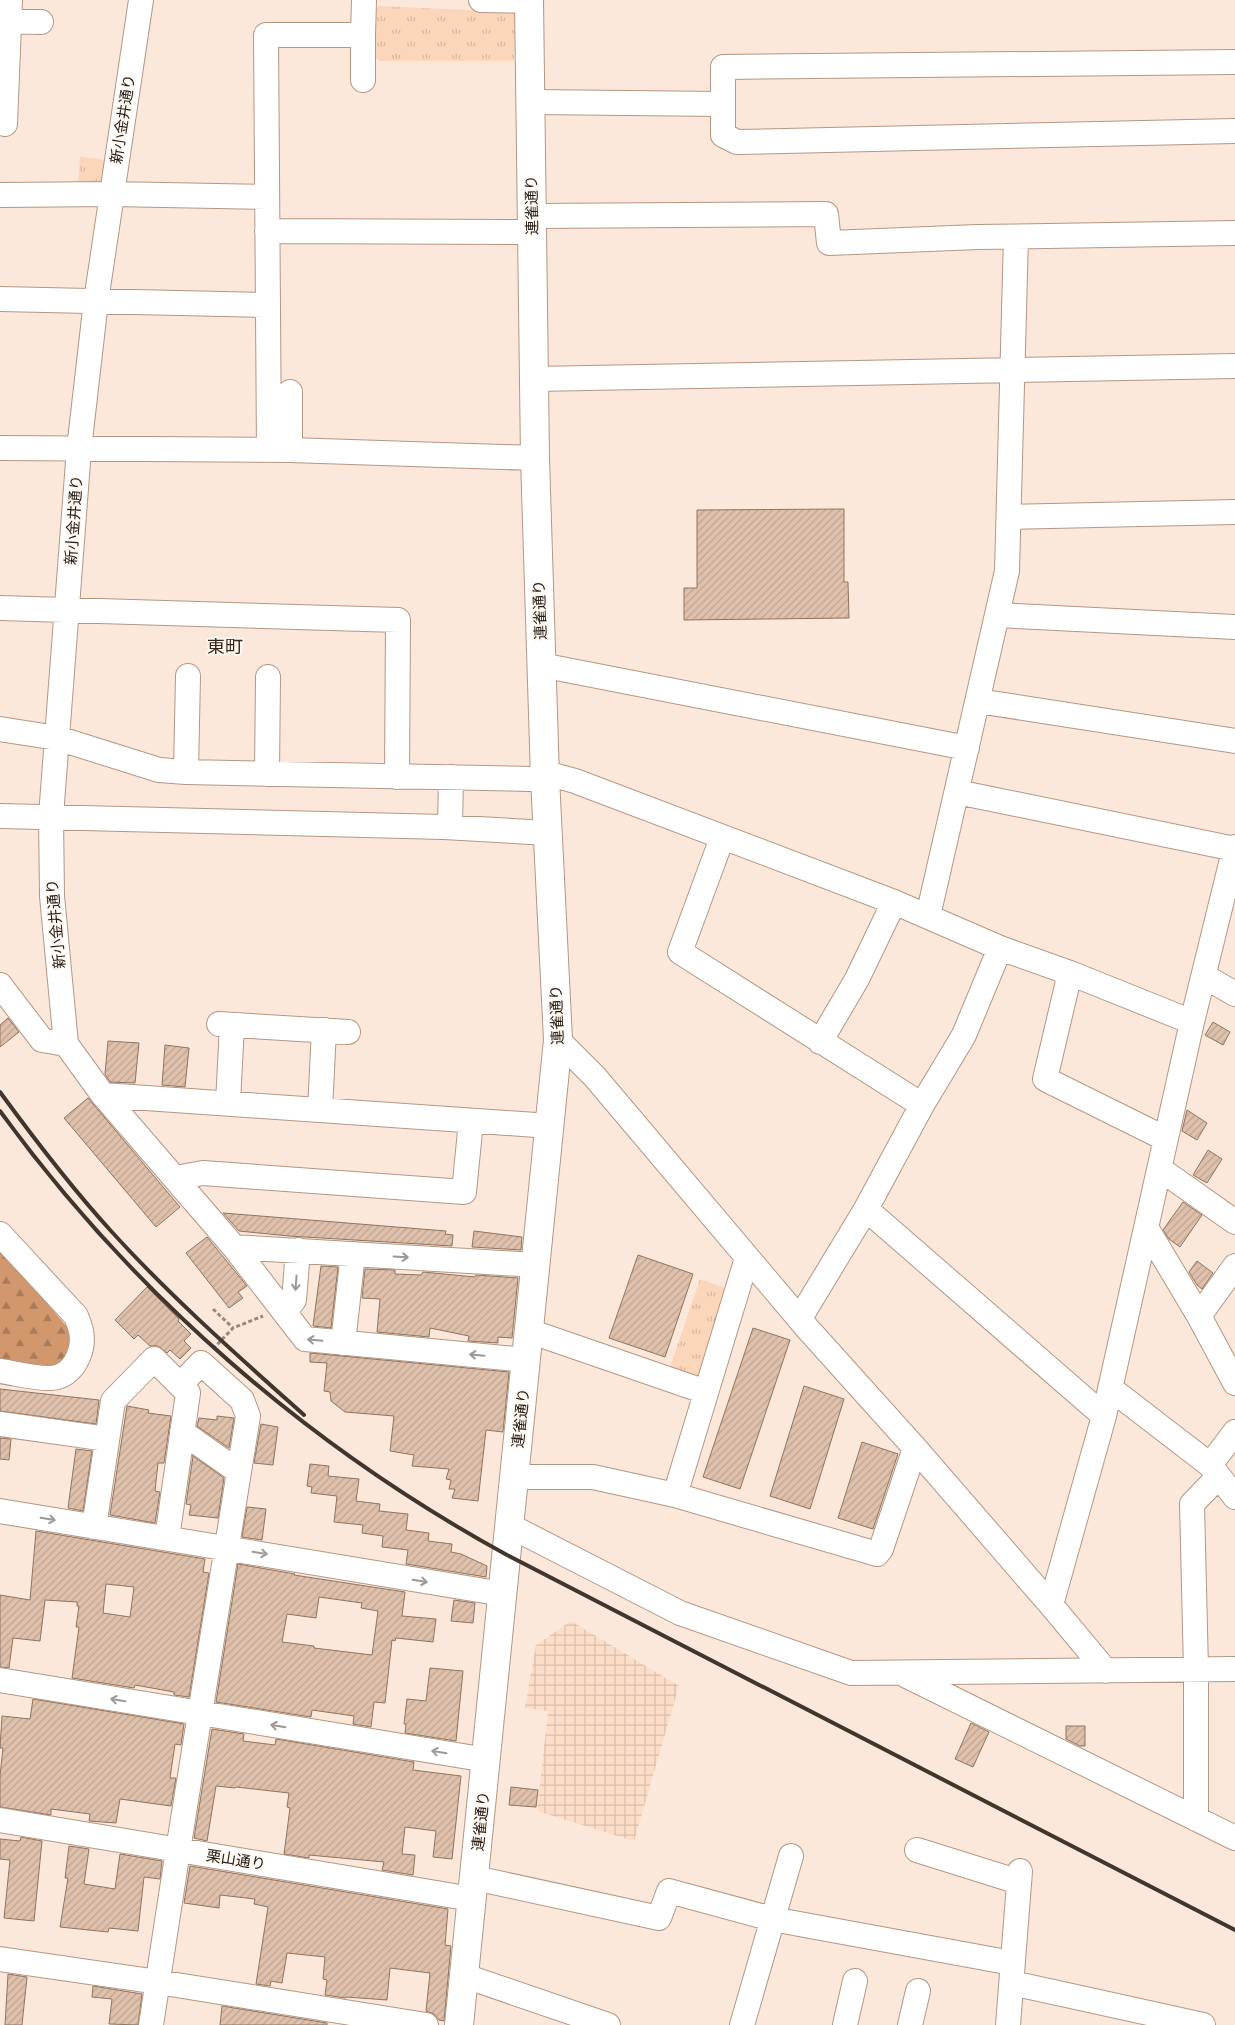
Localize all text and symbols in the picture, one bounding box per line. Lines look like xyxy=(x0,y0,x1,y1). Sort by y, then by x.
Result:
street label: 新小金井通り xyxy=(105,73,139,165)
street label: 連雀通り xyxy=(520,175,542,235)
street label: 新小金井通り xyxy=(60,474,86,566)
street label: 連雀通り xyxy=(528,580,550,640)
district label: 東町 xyxy=(207,634,243,658)
street label: 新小金井通り xyxy=(41,878,69,970)
street label: 連雀通り xyxy=(545,985,567,1045)
one-way arrow xyxy=(393,1252,409,1261)
one-way arrow xyxy=(291,1275,300,1291)
one-way arrow xyxy=(308,1335,324,1345)
one-way arrow xyxy=(469,1350,485,1360)
street label: 連雀通り xyxy=(507,1387,533,1449)
one-way arrow xyxy=(40,1515,56,1525)
one-way arrow xyxy=(252,1549,268,1559)
one-way arrow xyxy=(412,1576,428,1586)
one-way arrow xyxy=(110,1694,126,1704)
one-way arrow xyxy=(271,1721,287,1731)
one-way arrow xyxy=(431,1747,447,1757)
street label: 連雀通り xyxy=(467,1790,493,1852)
street label: 栗山通り xyxy=(205,1844,267,1874)

